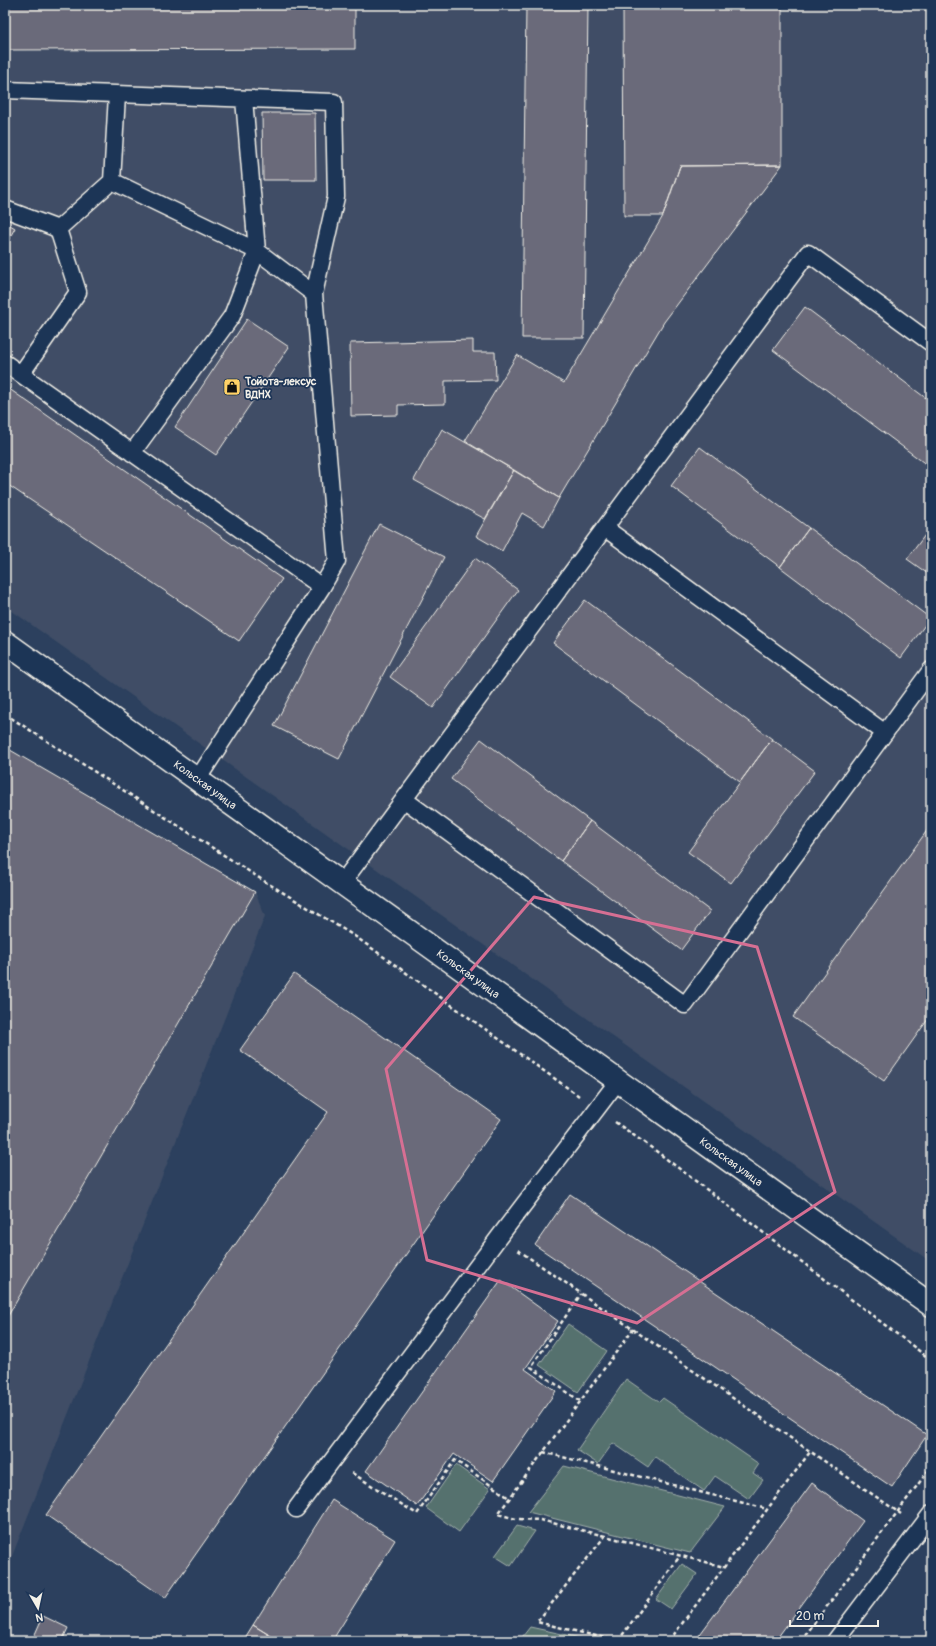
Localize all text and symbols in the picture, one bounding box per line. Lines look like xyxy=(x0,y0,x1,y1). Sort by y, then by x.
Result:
place label: Тойота-лексус ВДНХ xyxy=(244,375,317,401)
shop icon: Тойота-лексус ВДНХ xyxy=(222,377,242,397)
street label: Кольская улица xyxy=(171,758,239,812)
street label: Кольская улица xyxy=(434,947,502,1001)
street label: Кольская улица xyxy=(697,1135,765,1189)
north arrow xyxy=(18,1588,58,1628)
scale bar xyxy=(790,1602,878,1628)
text: 20 m xyxy=(796,1609,825,1624)
text: N xyxy=(34,1610,44,1624)

